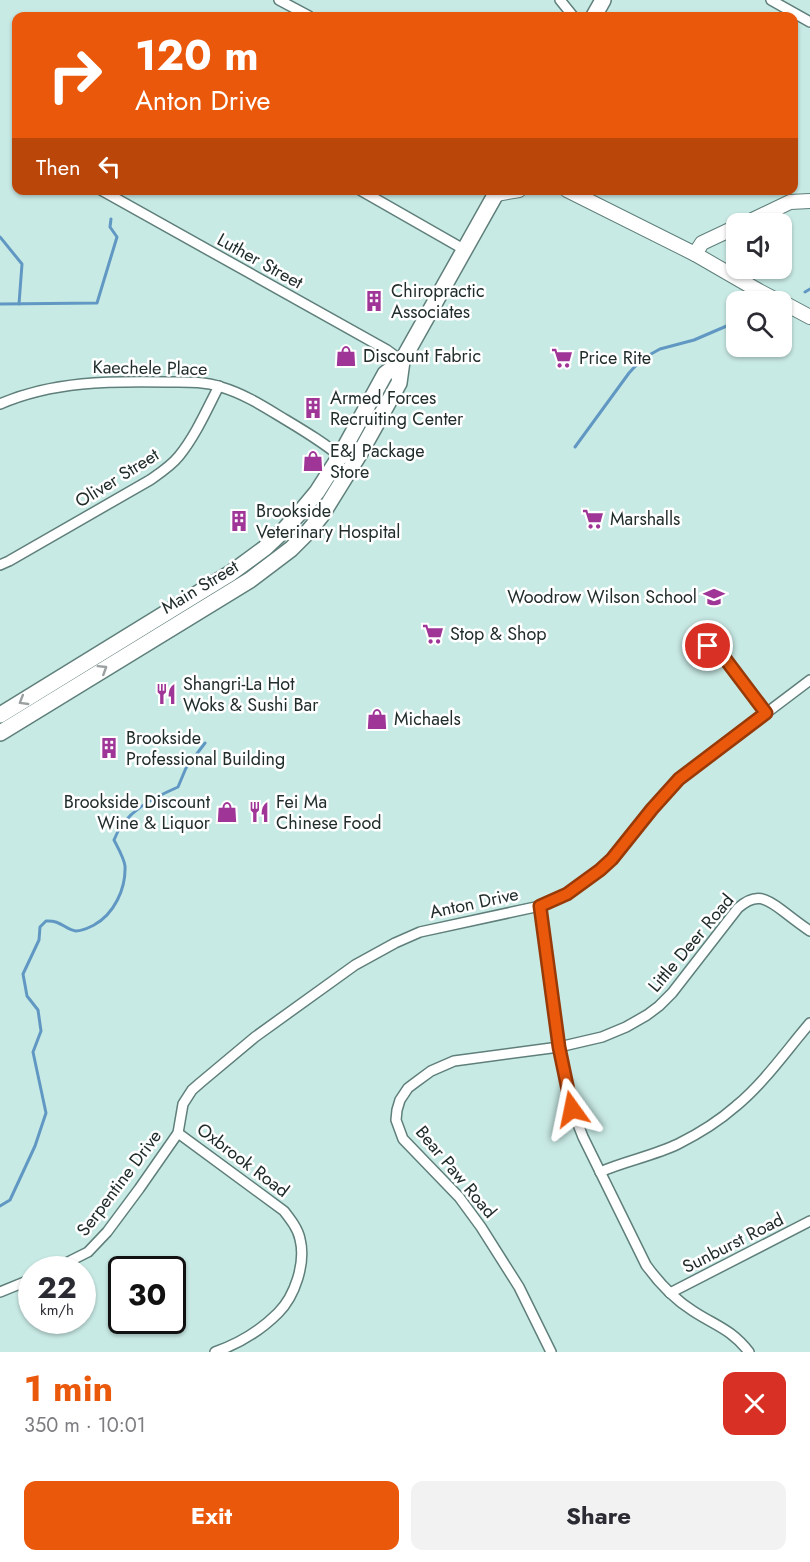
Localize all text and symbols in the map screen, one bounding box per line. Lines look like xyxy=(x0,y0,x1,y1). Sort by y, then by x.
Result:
text: 120 m xyxy=(135,25,259,86)
icon: right xyxy=(36,36,114,114)
text: Anton Drive xyxy=(135,81,271,120)
icon: left xyxy=(93,150,126,183)
text: Then xyxy=(36,151,81,183)
map controls xyxy=(726,213,792,357)
button: sound xyxy=(726,213,792,279)
street label: Luther Street xyxy=(212,227,308,296)
place label: Chiropractic Associates xyxy=(391,278,485,325)
building icon: Chiropractic Associates xyxy=(362,289,386,313)
button: search xyxy=(726,291,792,357)
place label: Discount Fabric xyxy=(363,343,481,369)
shop icon: Discount Fabric xyxy=(334,344,358,368)
place label: Price Rite xyxy=(579,345,651,371)
supermarket icon: Price Rite xyxy=(550,346,574,370)
street label: Kaechele Place xyxy=(92,354,208,382)
place label: Armed Forces Recruiting Center xyxy=(330,385,464,432)
building icon: Armed Forces Recruiting Center xyxy=(301,396,325,420)
place label: E&J Package Store xyxy=(330,438,424,485)
street label: Oliver Street xyxy=(70,442,165,514)
shop icon: E&J Package Store xyxy=(301,449,325,473)
place label: Brookside Veterinary Hospital xyxy=(256,498,400,545)
place label: Marshalls xyxy=(610,506,680,532)
supermarket icon: Marshalls xyxy=(581,507,605,531)
building icon: Brookside Veterinary Hospital xyxy=(227,509,251,533)
street label: Main Street xyxy=(157,553,244,620)
place label: Woodrow Wilson School xyxy=(507,584,697,610)
school or university icon: Woodrow Wilson School xyxy=(702,585,726,609)
pin xyxy=(682,620,733,671)
place label: Stop & Shop xyxy=(450,621,547,647)
supermarket icon: Stop & Shop xyxy=(421,622,445,646)
icon: arrive xyxy=(691,629,724,662)
one-way arrow xyxy=(97,665,107,677)
place label: Shangri-La Hot Woks & Sushi Bar xyxy=(183,671,319,718)
restaurant icon: Shangri-La Hot Woks & Sushi Bar xyxy=(154,682,178,706)
one-way arrow xyxy=(19,694,29,706)
place label: Michaels xyxy=(394,706,461,732)
shop icon: Michaels xyxy=(365,707,389,731)
place label: Brookside Professional Building xyxy=(126,725,285,772)
building icon: Brookside Professional Building xyxy=(97,736,121,760)
place label: Brookside Discount Wine & Liquor xyxy=(64,789,211,836)
place label: Fei Ma Chinese Food xyxy=(276,789,381,836)
shop icon: Brookside Discount Wine & Liquor xyxy=(215,800,239,824)
restaurant icon: Fei Ma Chinese Food xyxy=(247,800,271,824)
street label: Anton Drive xyxy=(427,881,521,925)
street label: Little Deer Road xyxy=(642,888,740,998)
position arrow xyxy=(540,1077,604,1141)
street label: Oxbrook Road xyxy=(191,1117,295,1203)
street label: Bear Paw Road xyxy=(409,1120,503,1224)
street label: Serpentine Drive xyxy=(70,1124,168,1242)
street label: Sunburst Road xyxy=(678,1206,788,1280)
speed limit sign: 30 xyxy=(108,1256,186,1334)
text: 22 xyxy=(37,1266,77,1309)
text: km/h xyxy=(40,1299,74,1321)
text: 1 min xyxy=(24,1362,113,1414)
button: close xyxy=(723,1372,786,1435)
text: 350 m · 10:01 xyxy=(24,1411,146,1440)
button: Exit xyxy=(24,1481,399,1550)
button: Share xyxy=(411,1481,786,1550)

